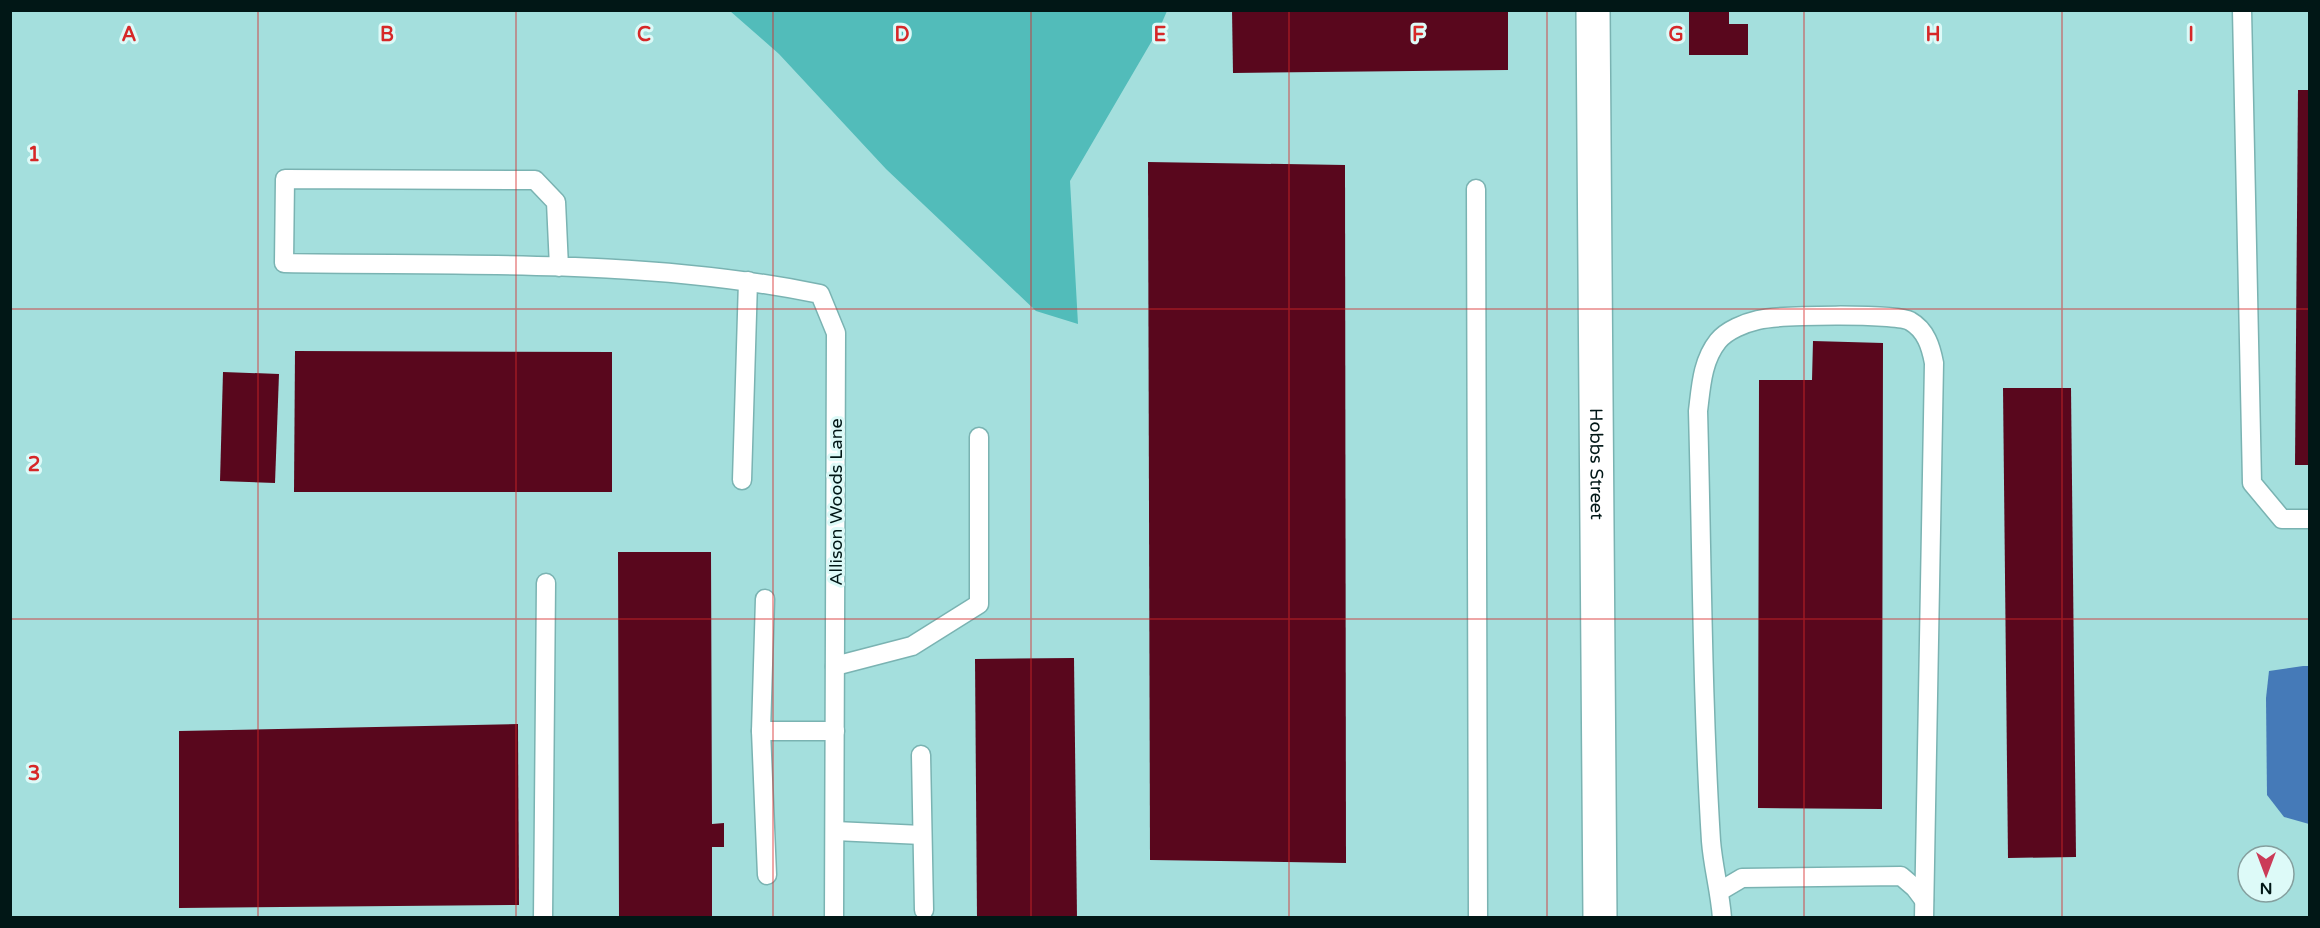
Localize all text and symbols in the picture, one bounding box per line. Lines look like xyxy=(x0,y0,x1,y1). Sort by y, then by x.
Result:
text: A xyxy=(122,23,137,47)
text: B xyxy=(380,23,394,47)
text: C xyxy=(637,23,651,47)
text: D xyxy=(894,23,910,47)
text: E xyxy=(1154,23,1167,47)
text: F xyxy=(1412,23,1424,47)
text: G xyxy=(1668,23,1684,47)
text: H xyxy=(1925,23,1941,47)
text: I xyxy=(2188,23,2194,47)
text: 1 xyxy=(28,143,40,167)
street label: Hobbs Street xyxy=(1585,408,1608,520)
street label: Allison Woods Lane xyxy=(825,418,847,586)
text: 2 xyxy=(28,453,40,477)
text: 3 xyxy=(28,762,40,786)
north arrow xyxy=(2236,844,2296,904)
text: N xyxy=(2260,878,2272,898)

